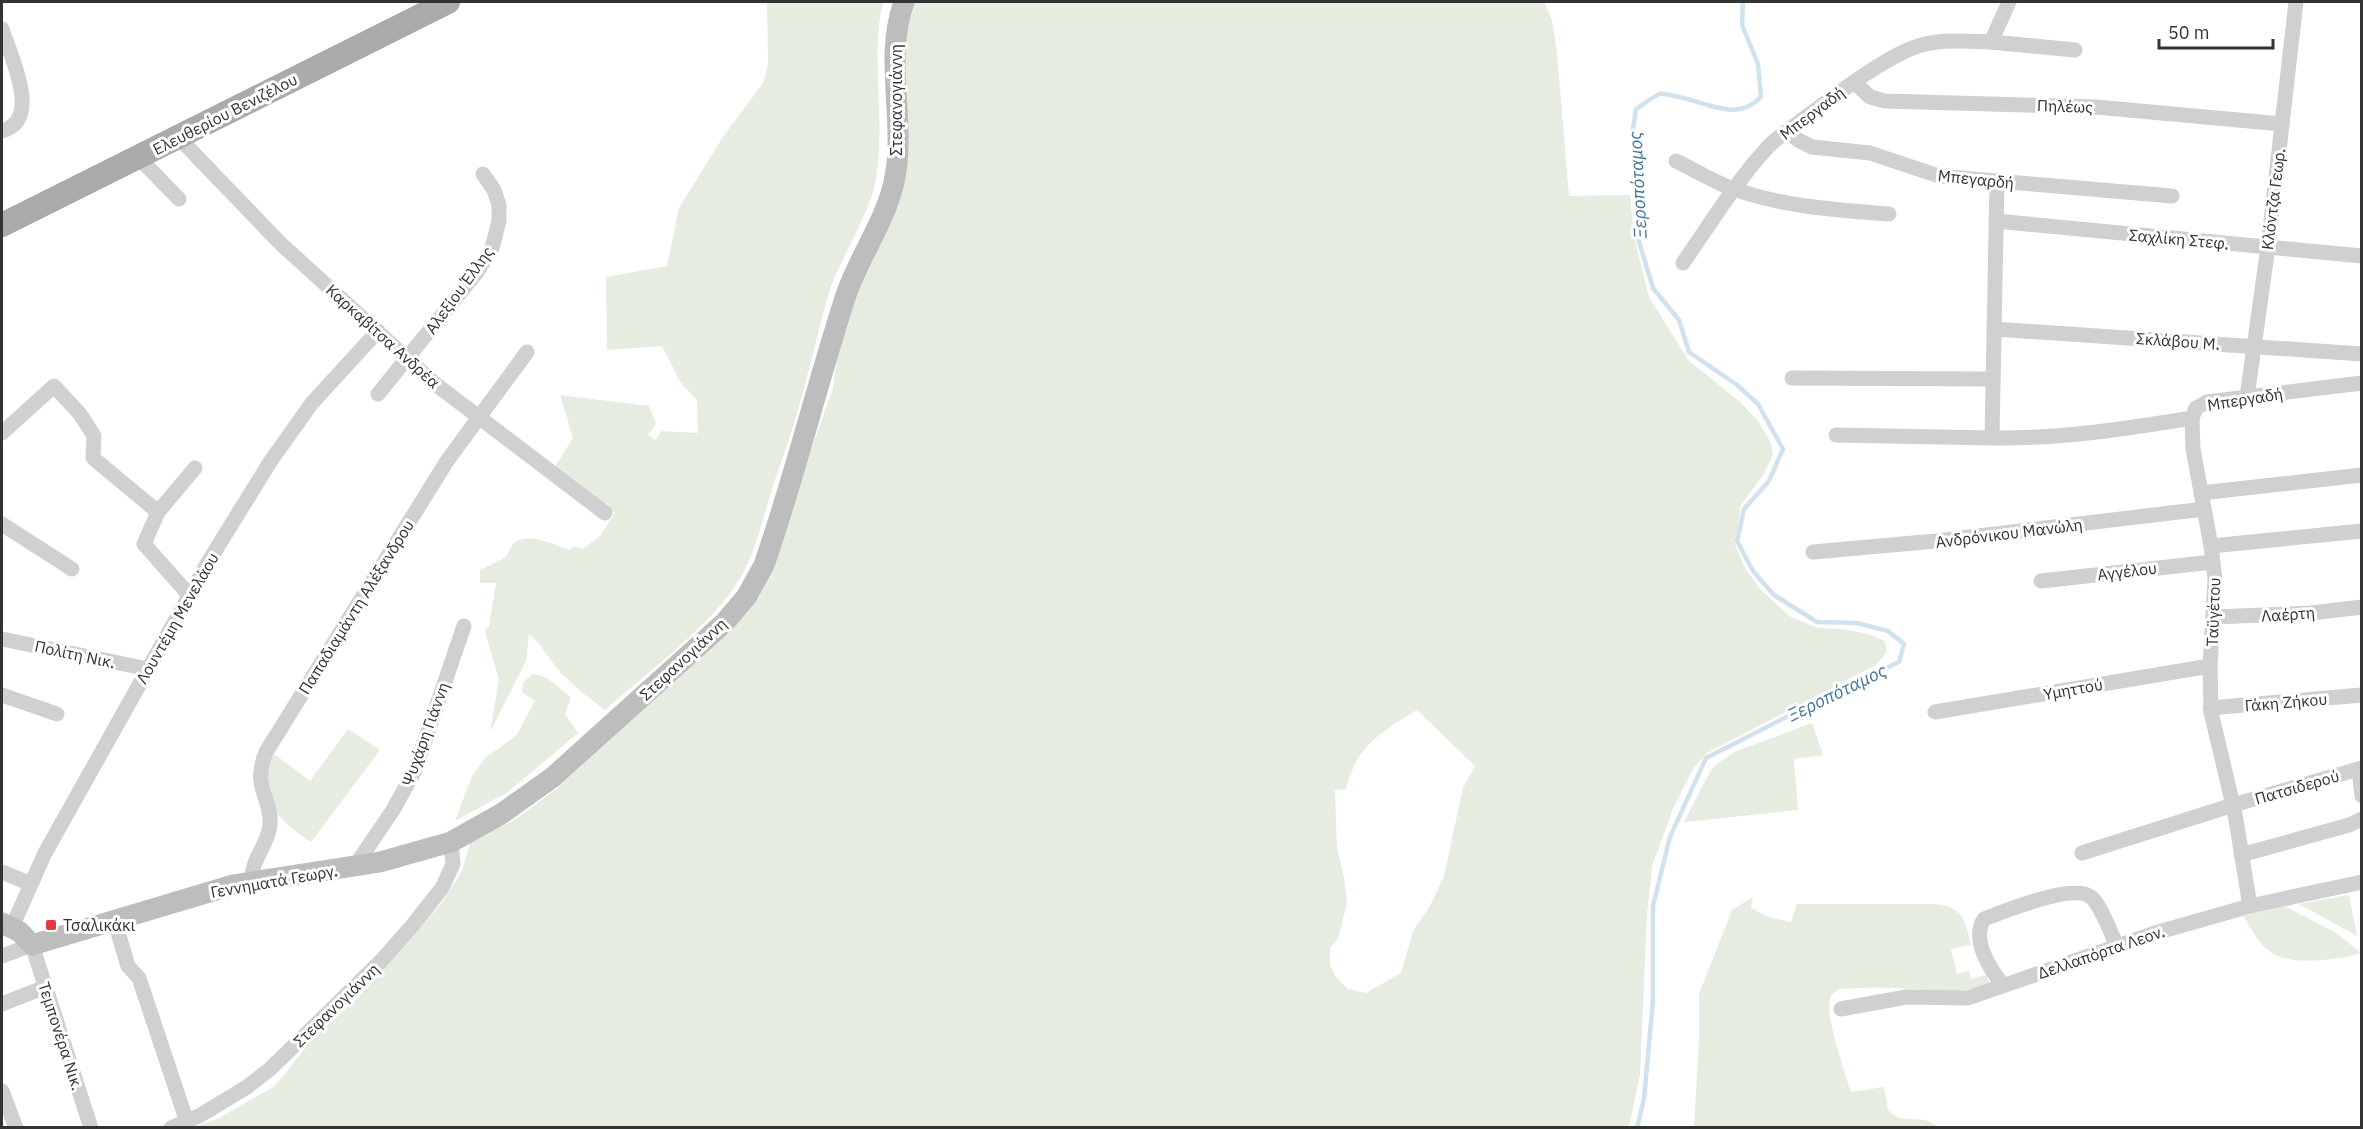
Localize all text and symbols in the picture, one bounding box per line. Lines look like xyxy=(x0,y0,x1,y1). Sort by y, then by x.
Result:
scale bar xyxy=(2159,12,2273,50)
text: 50 m xyxy=(2168,21,2210,44)
street label: Στεφανογιάννη xyxy=(886,44,906,156)
street label: Ελευθερίου Βενιζέλου xyxy=(149,69,301,159)
street label: Μπεργαδή xyxy=(1776,82,1848,144)
street label: Πηλέως xyxy=(2037,95,2094,117)
water label: Ξεροπόταμος xyxy=(1623,130,1652,239)
street label: Κλόντζα Γεωρ. xyxy=(2257,147,2289,251)
street label: Μπεγαρδή xyxy=(1937,165,2015,193)
street label: Σαχλίκη Στεφ. xyxy=(2128,225,2230,253)
street label: Αλεξίου Έλλης xyxy=(420,242,498,338)
street label: Καρκαβίτσα Ανδρέα xyxy=(322,280,444,392)
street label: Σκλάβου Μ. xyxy=(2135,328,2221,354)
street label: Μπεργαδή xyxy=(2206,383,2284,415)
street label: Ανδρόνικου Μανώλη xyxy=(1934,514,2084,552)
street label: Παπαδιαμάντη Αλέξανδρου xyxy=(294,516,418,698)
street label: Λουντέμη Μενελάου xyxy=(131,549,223,687)
street label: Αγγέλου xyxy=(2096,557,2158,585)
street label: Ταϋγέτου xyxy=(2202,577,2224,647)
street label: Λαέρτη xyxy=(2260,602,2316,626)
street label: Στεφανογιάννη xyxy=(635,613,731,705)
street label: Πολίτη Νικ. xyxy=(33,636,117,672)
water label: Ξεροπόταμος xyxy=(1783,658,1891,727)
street label: Υμηττού xyxy=(2042,674,2104,704)
street label: Ψυχάρη Γιάννη xyxy=(397,679,453,789)
street label: Γάκη Ζήκου xyxy=(2244,688,2328,716)
street label: Πατσιδερού xyxy=(2252,765,2342,809)
street label: Γεννηματά Γεωργ. xyxy=(209,860,339,902)
place label: Τσαλικάκι xyxy=(63,915,135,935)
marker: Τσαλικάκι xyxy=(44,918,58,932)
street label: Δελλαπόρτα Λεον. xyxy=(2035,921,2167,983)
street label: Στεφανογιάννη xyxy=(289,959,383,1051)
street label: Τεμπονέρα Νικ. xyxy=(34,979,88,1093)

